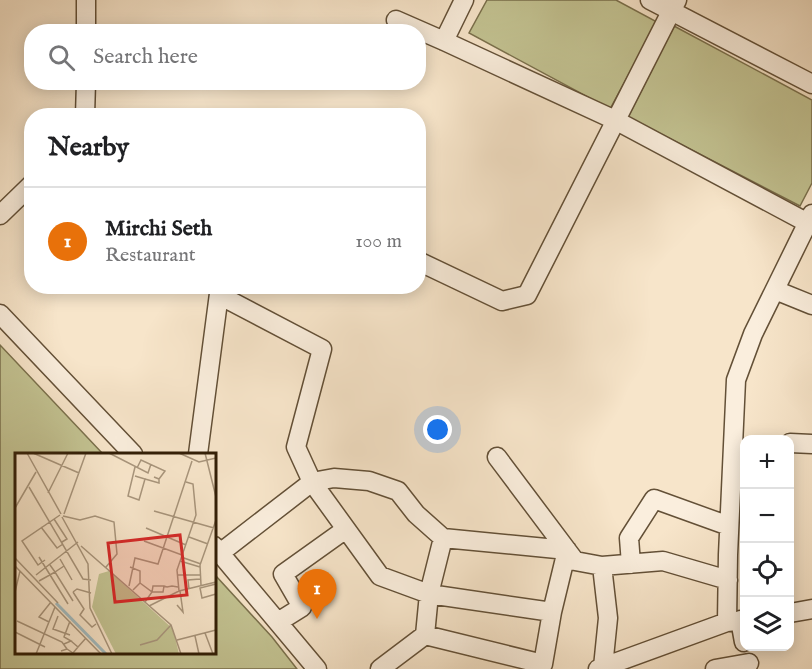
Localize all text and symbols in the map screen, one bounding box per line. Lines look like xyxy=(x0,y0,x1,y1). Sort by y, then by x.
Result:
search box xyxy=(24,24,426,90)
icon: search xyxy=(45,41,78,74)
text: Search here xyxy=(93,43,198,71)
text: Nearby xyxy=(48,131,129,164)
text: Mirchi Seth xyxy=(105,215,212,243)
text: 1 xyxy=(64,229,71,254)
text: 100 m xyxy=(355,229,402,254)
text: Restaurant xyxy=(105,243,196,268)
your location xyxy=(423,415,452,444)
map controls xyxy=(740,435,794,651)
button: + xyxy=(740,435,794,489)
inset map xyxy=(15,453,216,654)
button: − xyxy=(740,489,794,543)
button: locate xyxy=(740,543,794,597)
pin: 1 xyxy=(298,570,336,619)
button: layers xyxy=(740,597,794,651)

